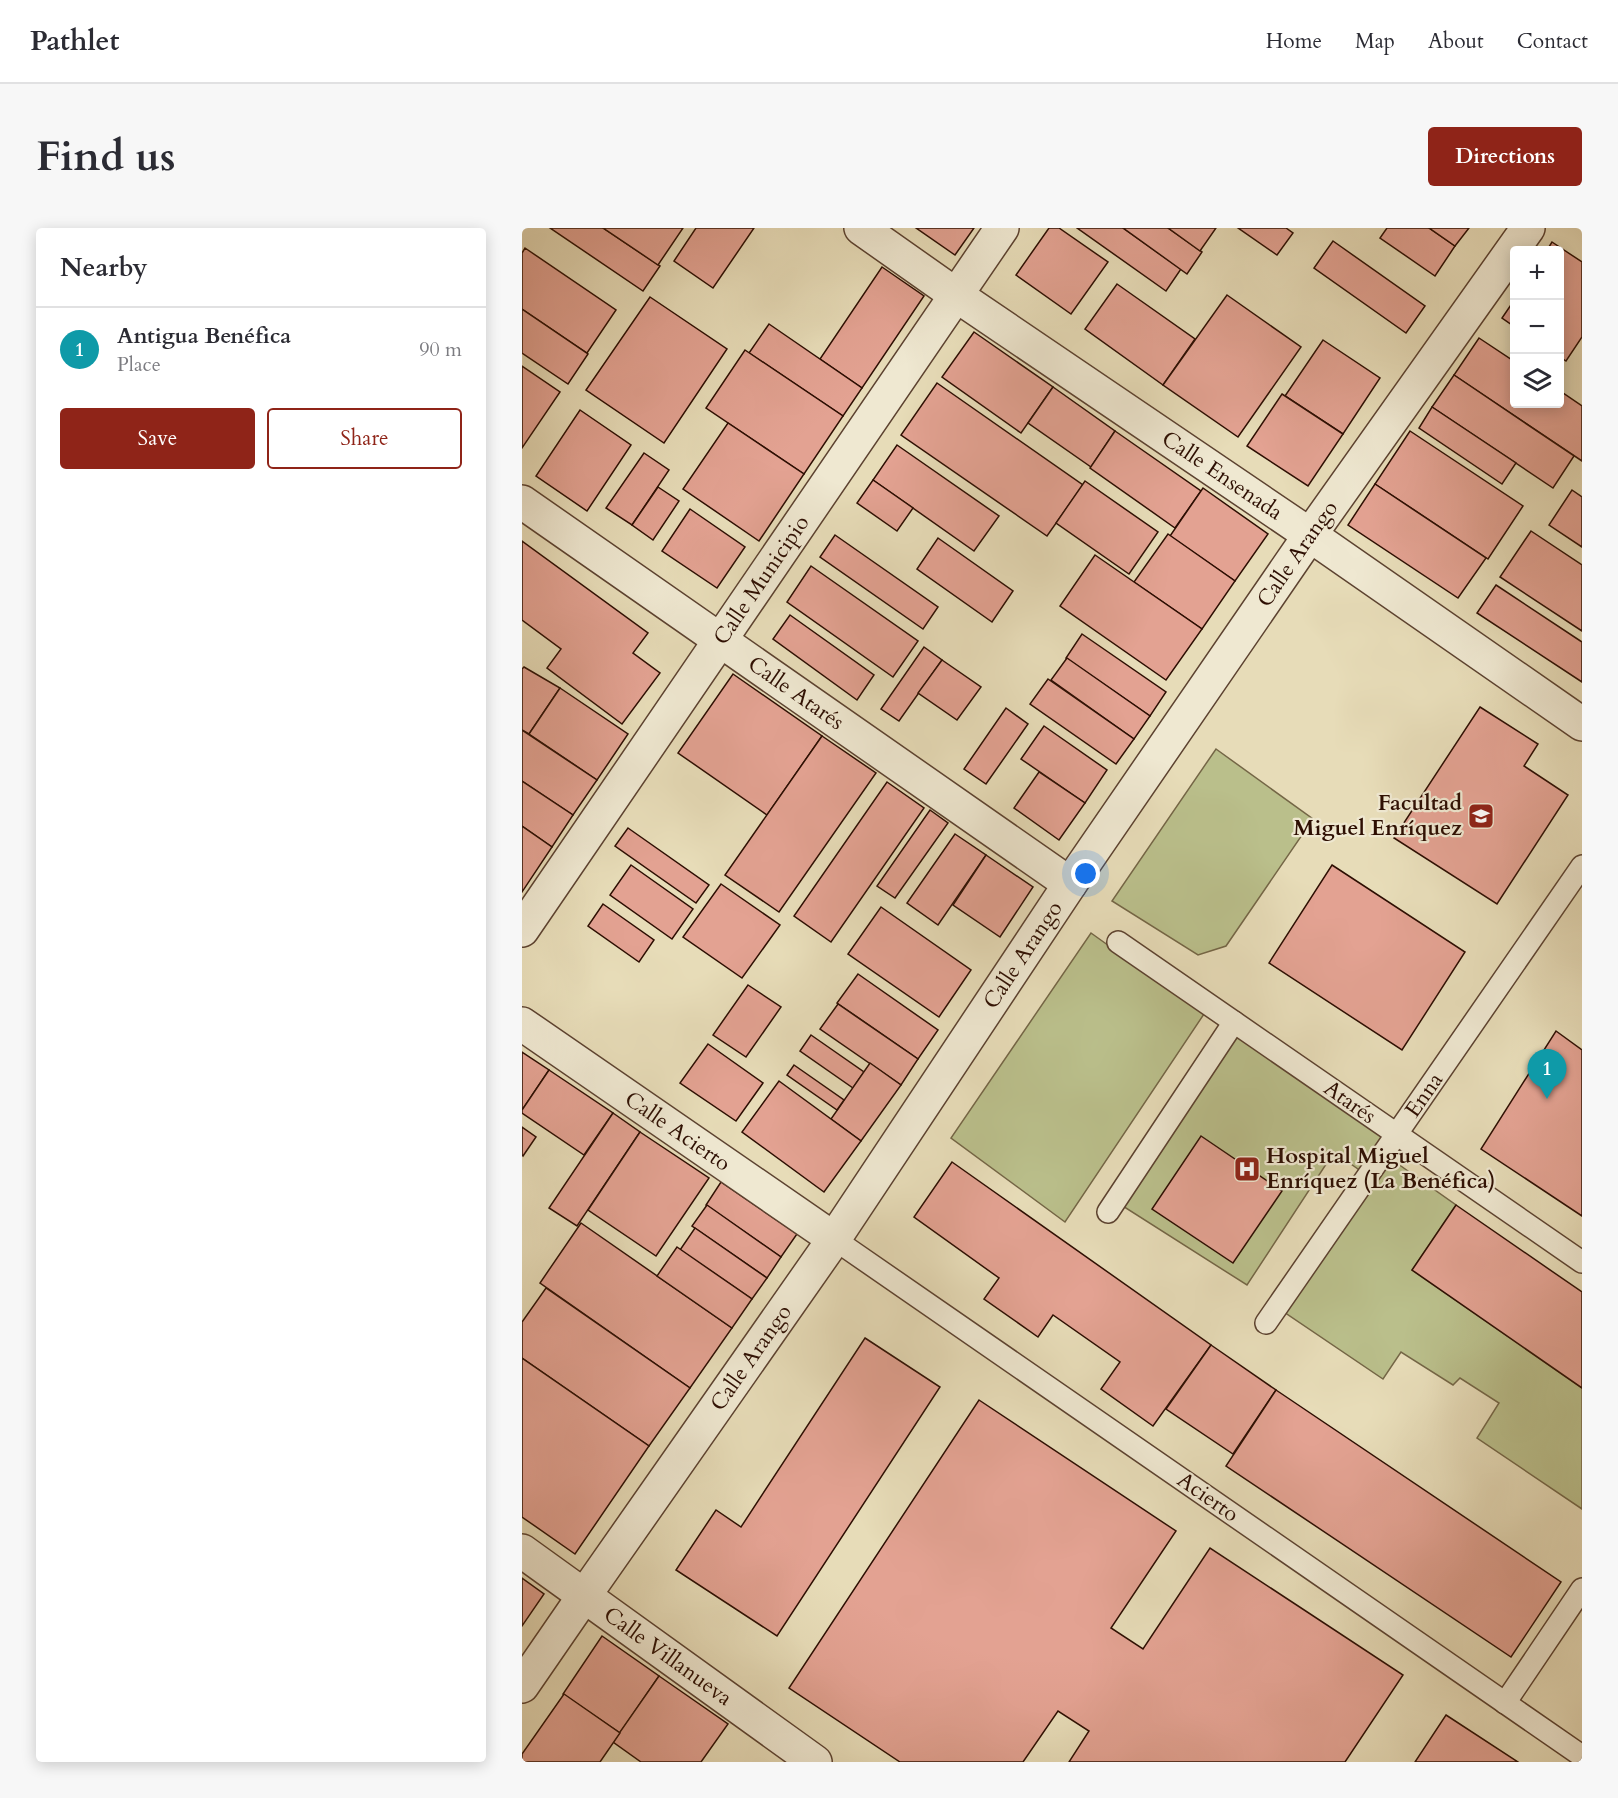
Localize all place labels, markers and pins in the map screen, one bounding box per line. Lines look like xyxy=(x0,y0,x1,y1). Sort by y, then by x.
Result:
place label: Facultad Miguel Enríquez xyxy=(1293,788,1462,843)
school or university icon: Facultad Miguel Enríquez xyxy=(1466,801,1496,831)
pin: 1 xyxy=(1528,1050,1566,1099)
place label: Hospital Miguel Enríquez (La Benéfica) xyxy=(1266,1141,1496,1196)
hospital icon: Hospital Miguel Enríquez (La Benéfica) xyxy=(1232,1154,1262,1184)

